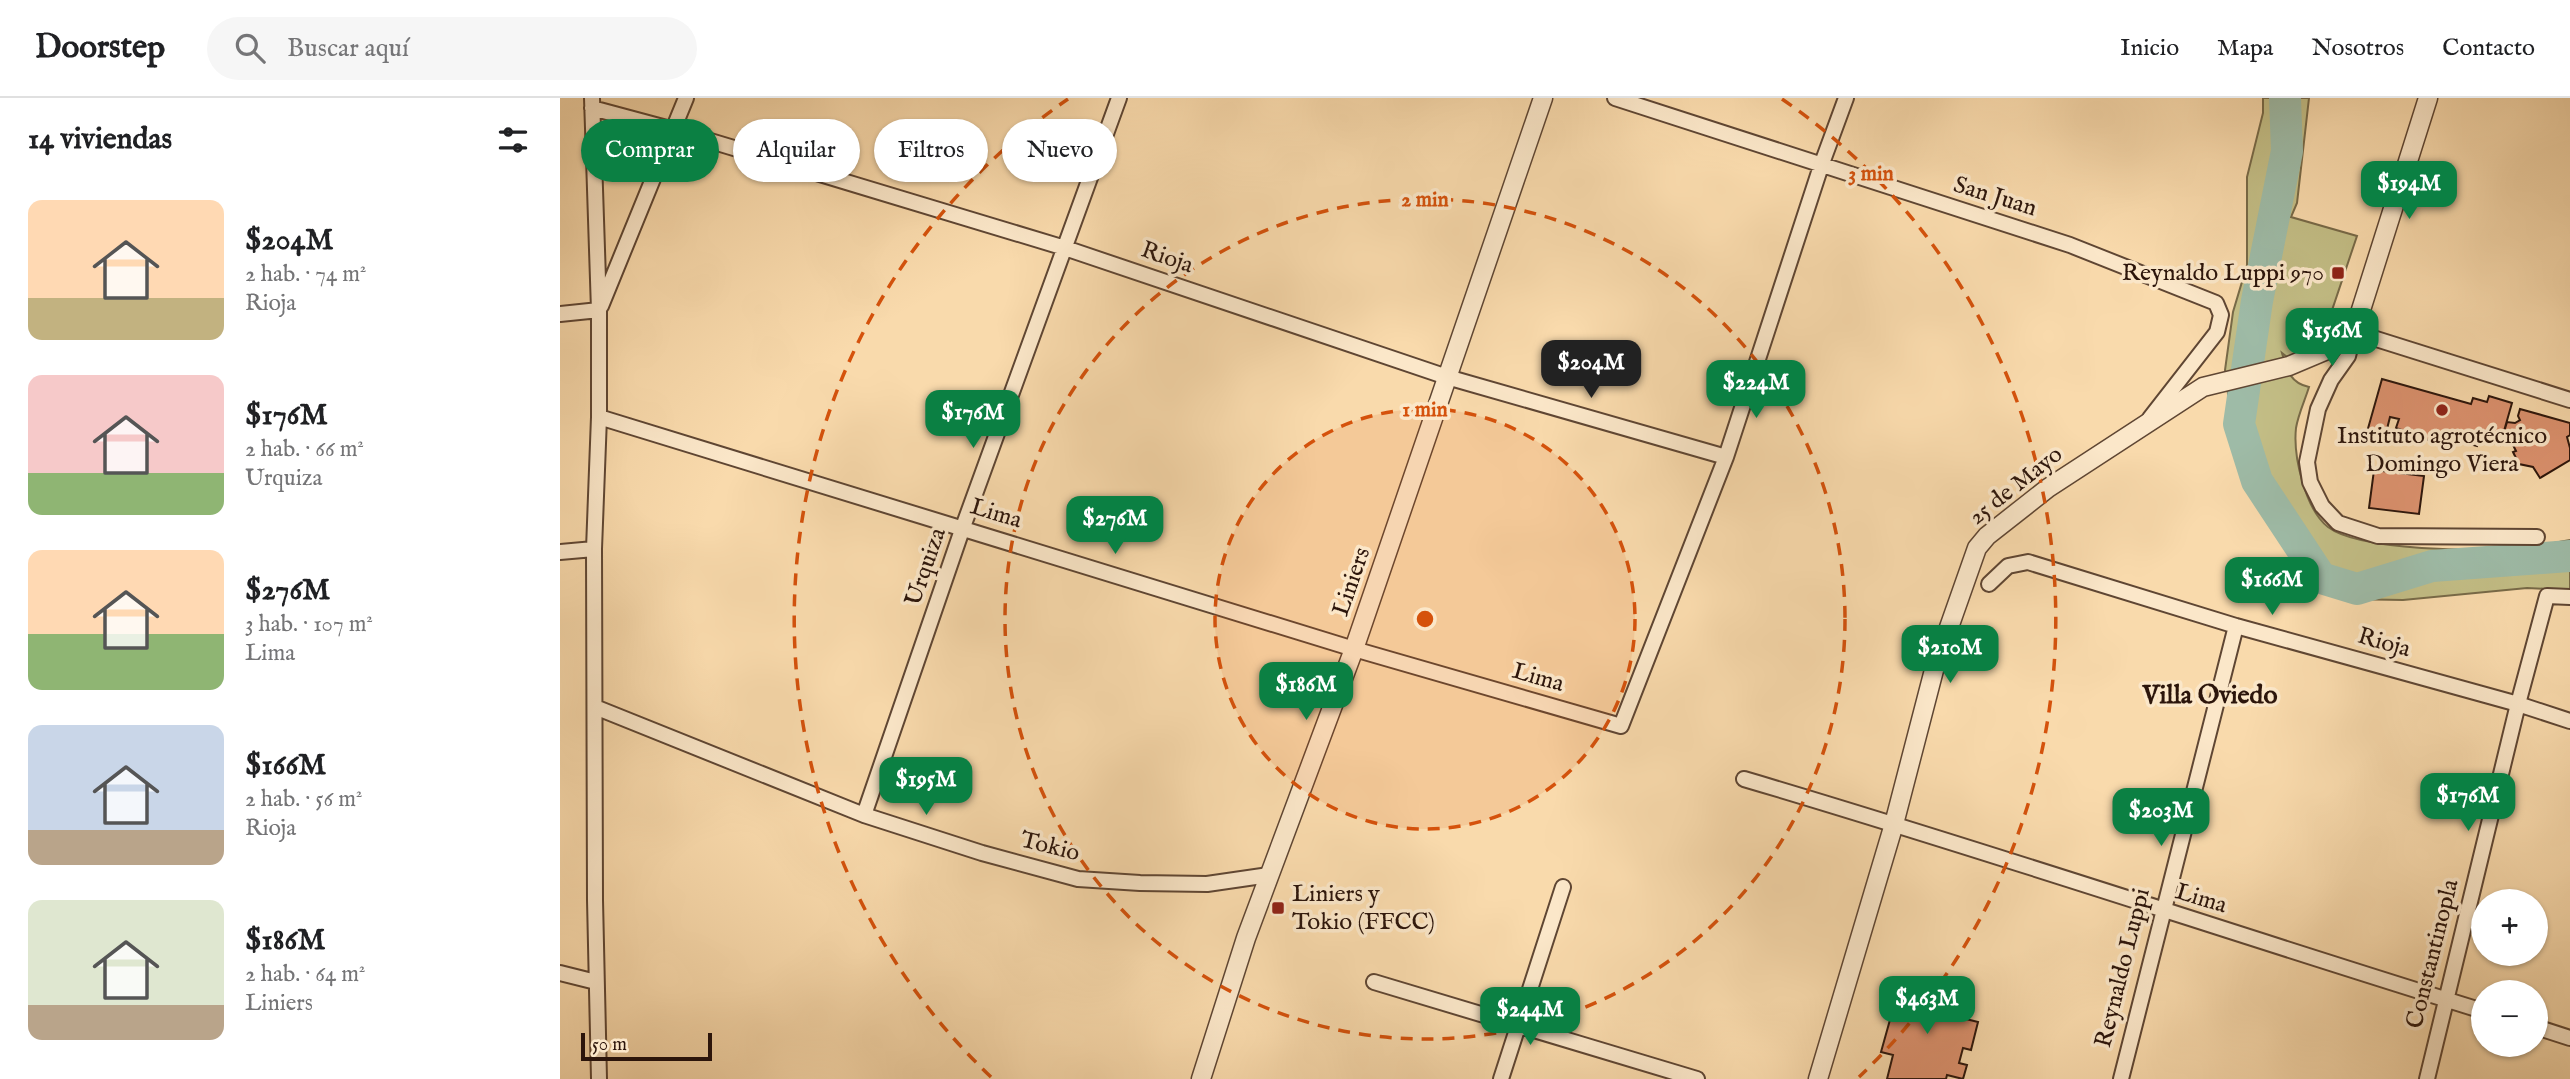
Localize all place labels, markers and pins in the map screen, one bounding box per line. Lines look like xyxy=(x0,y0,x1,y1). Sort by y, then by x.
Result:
pin: $194M xyxy=(2360,162,2458,221)
place label: Reynaldo Luppi 970 xyxy=(2122,258,2324,289)
marker: Reynaldo Luppi 970 xyxy=(2330,265,2346,281)
pin: $156M xyxy=(2283,308,2381,368)
pin: $204M xyxy=(1542,341,1640,400)
pin: $224M xyxy=(1707,360,1805,420)
pin: $176M xyxy=(924,390,1022,450)
marker: Instituto agrotécnico Domingo Viera xyxy=(2434,402,2450,418)
place label: Instituto agrotécnico Domingo Viera xyxy=(2337,421,2547,480)
pin: $276M xyxy=(1066,496,1164,556)
pin: $166M xyxy=(2223,558,2321,617)
centre of rings xyxy=(1413,607,1437,631)
pin: $210M xyxy=(1901,626,1999,685)
pin: $186M xyxy=(1257,662,1355,722)
pin: $195M xyxy=(877,758,975,817)
pin: $176M xyxy=(2419,774,2517,833)
pin: $203M xyxy=(2112,788,2210,848)
place label: Liniers y Tokio (FFCC) xyxy=(1292,879,1435,938)
marker: Liniers y Tokio (FFCC) xyxy=(1270,900,1286,916)
pin: $463M xyxy=(1878,976,1976,1036)
pin: $244M xyxy=(1481,988,1579,1047)

